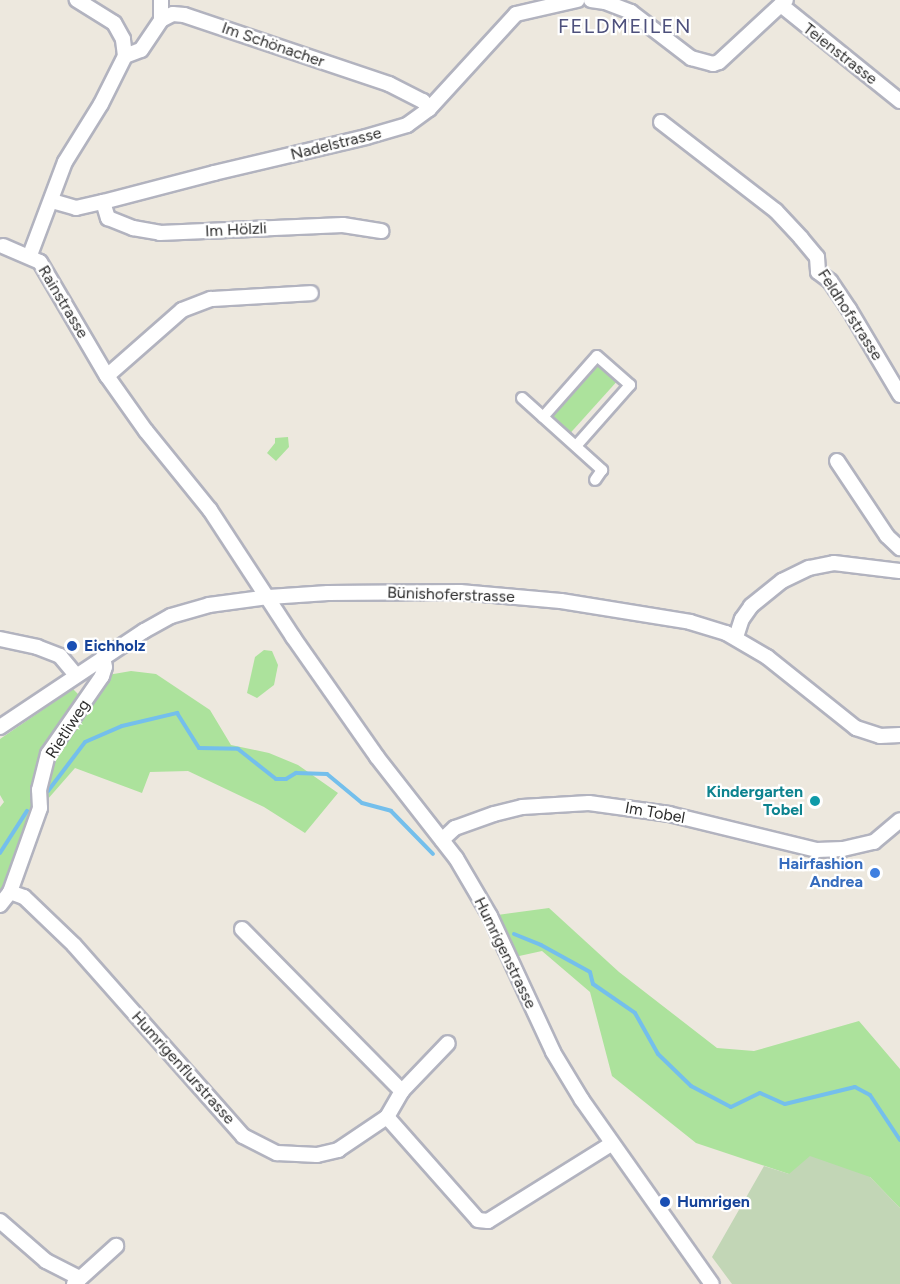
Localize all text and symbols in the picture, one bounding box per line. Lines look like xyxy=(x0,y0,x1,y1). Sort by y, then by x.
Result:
district label: FELDMEILEN xyxy=(558,14,692,38)
street label: Im Schönacher xyxy=(219,18,327,72)
street label: Teienstrasse xyxy=(799,19,881,89)
street label: Nadelstrasse xyxy=(289,123,383,165)
street label: Im Hölzli xyxy=(205,219,267,241)
street label: Rainstrasse xyxy=(34,262,92,342)
street label: Feldhofstrasse xyxy=(813,266,887,364)
street label: Bünishoferstrasse xyxy=(387,583,515,607)
place label: Eichholz xyxy=(84,636,145,656)
marker: Eichholz xyxy=(65,639,79,653)
street label: Rietliweg xyxy=(42,696,94,762)
place label: Kindergarten Tobel xyxy=(706,782,803,820)
marker: Kindergarten Tobel xyxy=(808,794,822,808)
street label: Im Tobel xyxy=(623,798,687,828)
place label: Hairfashion Andrea xyxy=(778,854,863,892)
marker: Hairfashion Andrea xyxy=(868,866,882,880)
street label: Humrigenstrasse xyxy=(470,894,540,1012)
street label: Humrigenflurstrasse xyxy=(127,1008,239,1128)
place label: Humrigen xyxy=(677,1192,750,1212)
marker: Humrigen xyxy=(658,1195,672,1209)

